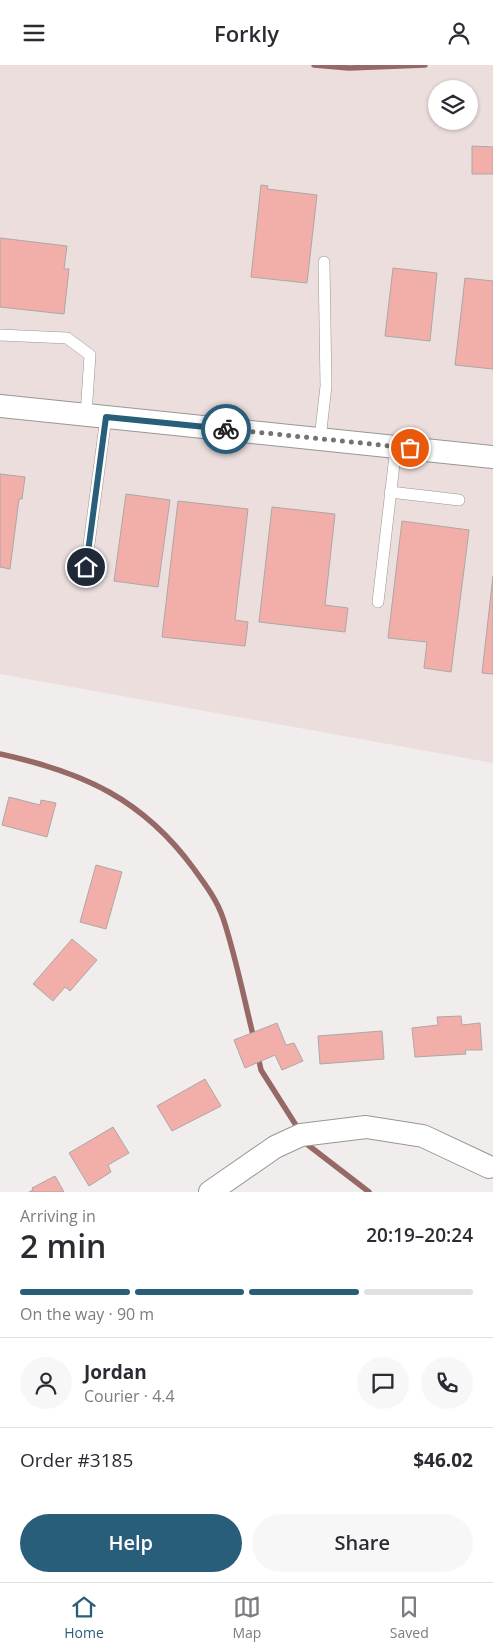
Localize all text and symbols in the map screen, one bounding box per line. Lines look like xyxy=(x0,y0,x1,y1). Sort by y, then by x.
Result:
text: Forkly xyxy=(214,18,279,48)
icon: menu xyxy=(20,19,48,47)
icon: person xyxy=(445,19,473,47)
map controls xyxy=(428,80,478,130)
button: layers xyxy=(428,80,478,130)
courier xyxy=(201,404,251,454)
icon: bike xyxy=(212,415,240,443)
pin xyxy=(389,427,431,469)
icon: bag xyxy=(396,434,424,462)
pin xyxy=(65,546,107,588)
icon: home xyxy=(72,553,100,581)
text: Arriving in xyxy=(20,1205,96,1227)
text: 20:19–20:24 xyxy=(366,1222,473,1248)
text: 2 min xyxy=(20,1224,106,1267)
text: On the way · 90 m xyxy=(20,1303,154,1325)
button: person xyxy=(20,1357,72,1409)
button: chat xyxy=(357,1357,409,1409)
button: phone xyxy=(421,1357,473,1409)
text: Jordan xyxy=(84,1359,147,1385)
text: Courier · 4.4 xyxy=(84,1385,175,1407)
text: Order #3185 xyxy=(20,1447,133,1473)
text: $46.02 xyxy=(413,1447,473,1473)
button: Help xyxy=(20,1514,242,1572)
button: Share xyxy=(252,1514,473,1572)
tab: Home xyxy=(64,1593,104,1642)
tab: Map xyxy=(232,1593,261,1642)
tab: Saved xyxy=(390,1593,429,1642)

